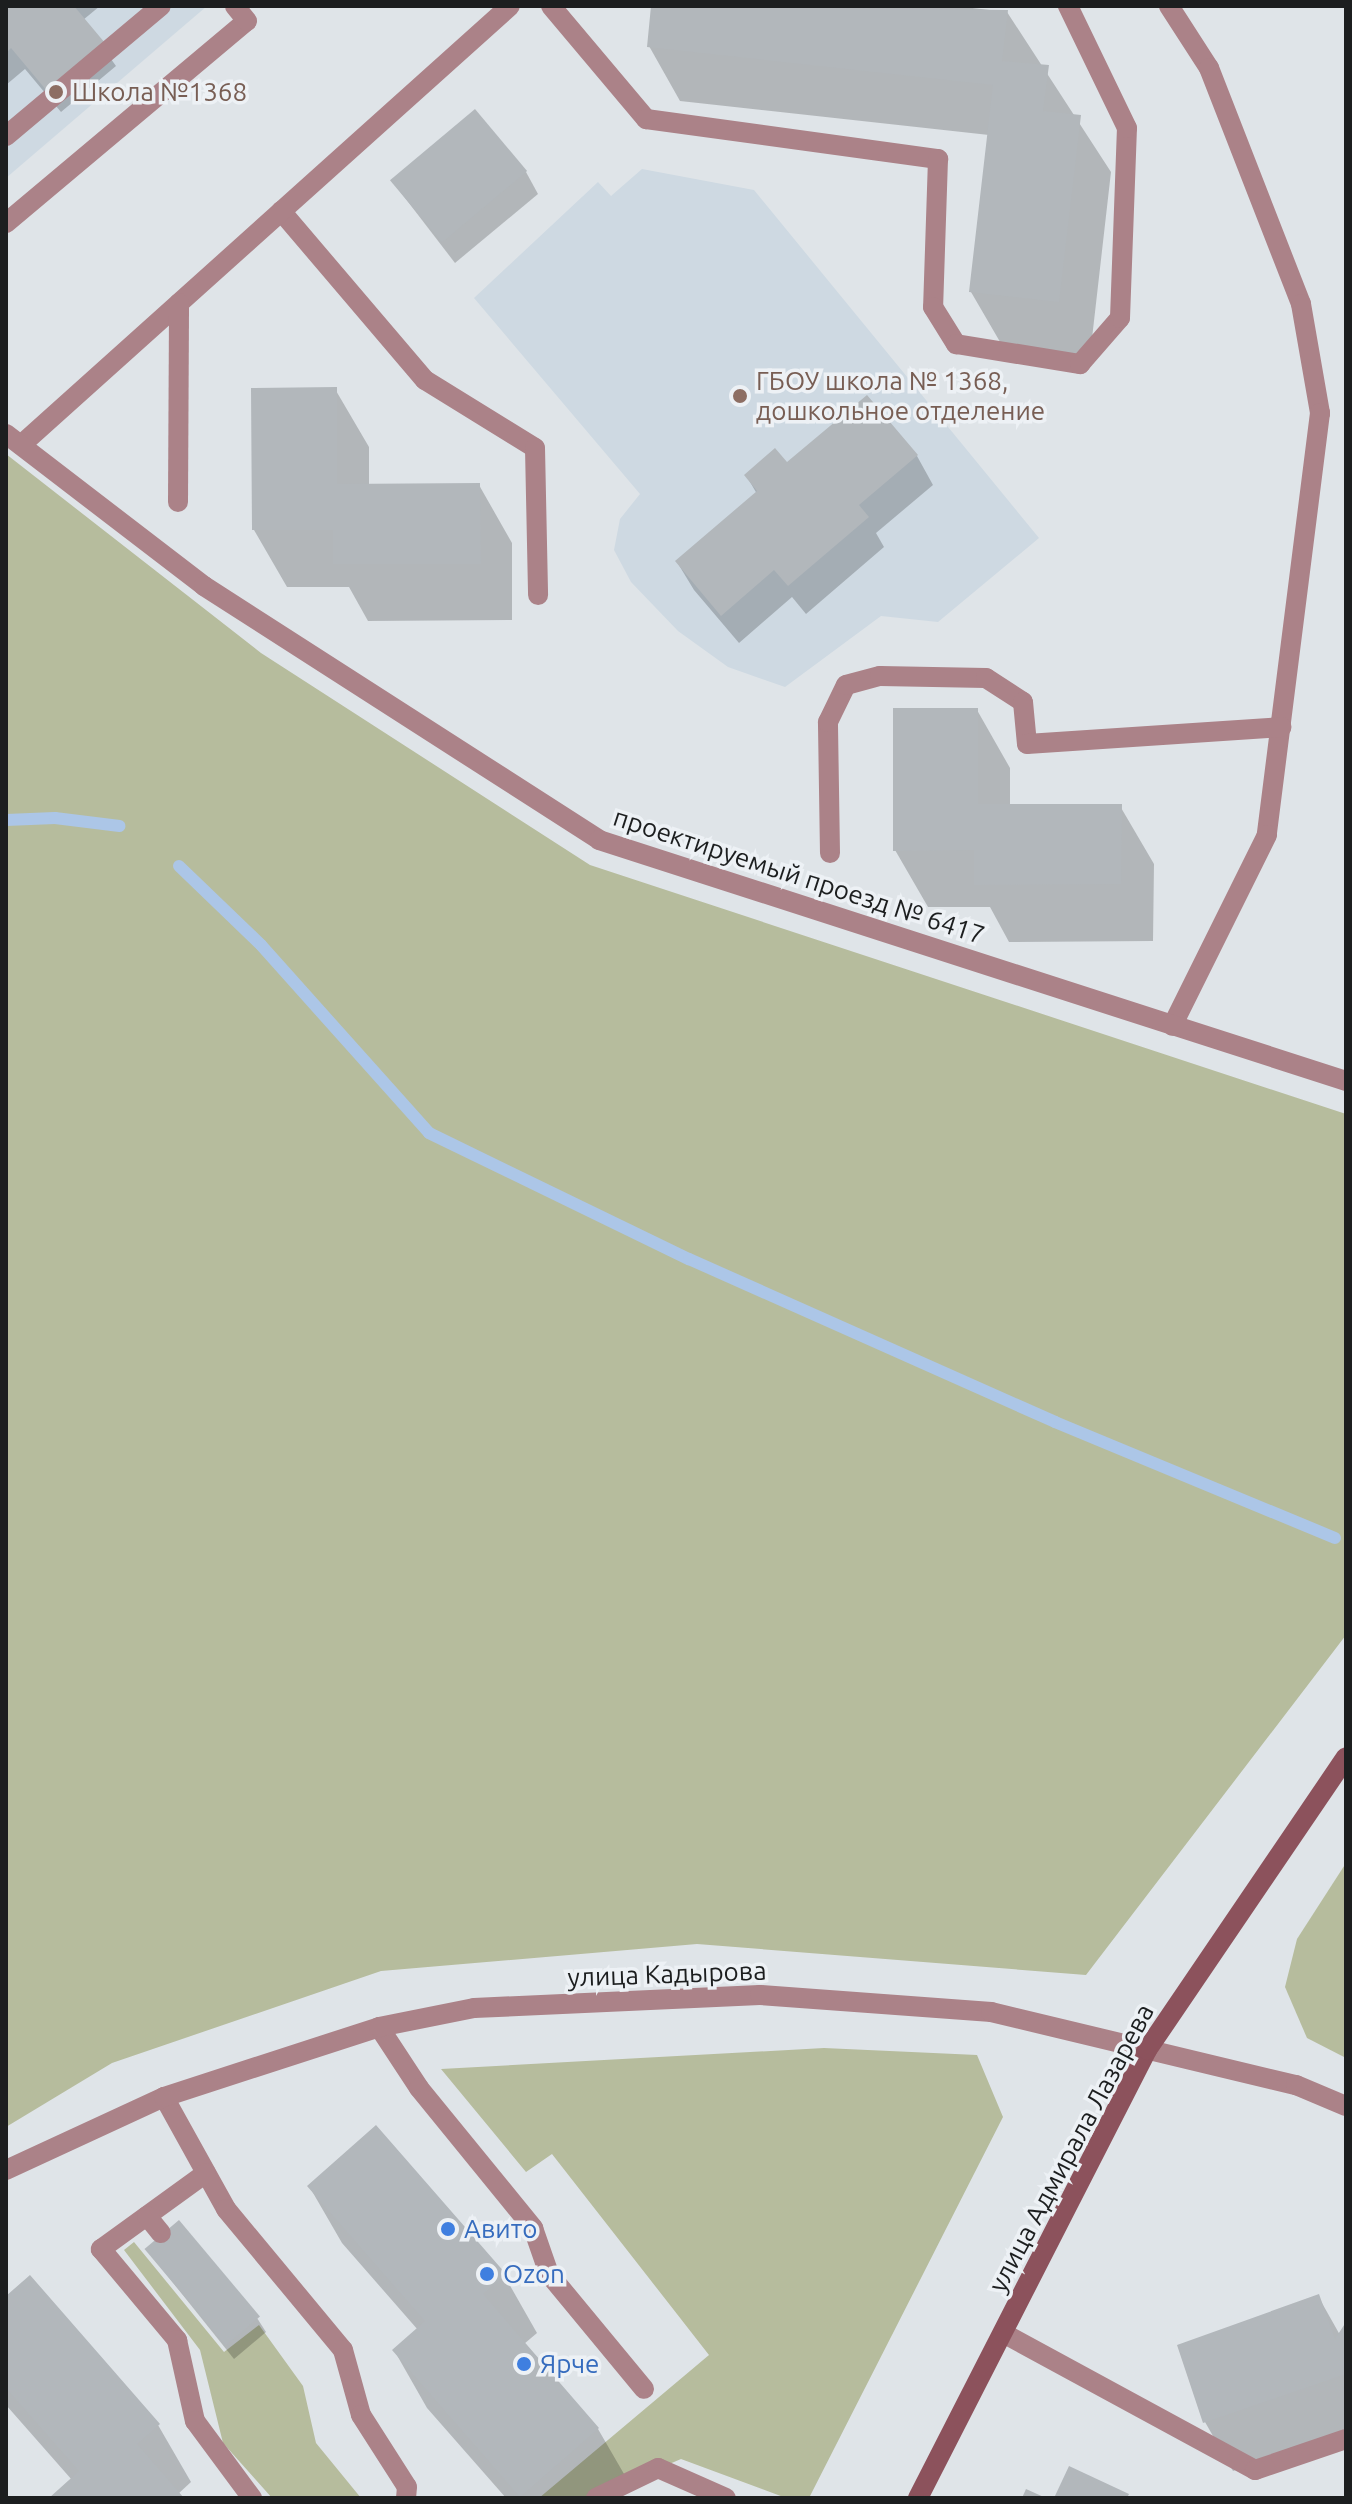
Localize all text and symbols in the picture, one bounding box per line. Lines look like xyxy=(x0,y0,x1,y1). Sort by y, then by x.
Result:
place label: Школа №1368 xyxy=(72,76,247,108)
marker: Школа №1368 xyxy=(47,83,65,101)
place label: ГБОУ школа № 1368, дошкольное отделение xyxy=(756,365,1045,426)
marker: ГБОУ школа № 1368, дошкольное отделение xyxy=(731,387,749,405)
street label: проектируемый проезд № 6417 xyxy=(610,801,988,951)
street label: улица Кадырова xyxy=(567,1955,767,1993)
street label: улица Адмирала Лазарева xyxy=(982,1999,1160,2297)
place label: Авито xyxy=(464,2213,537,2245)
marker: Авито xyxy=(439,2220,457,2238)
place label: Ozon xyxy=(503,2258,565,2290)
marker: Ozon xyxy=(478,2265,496,2283)
place label: Ярче xyxy=(540,2348,599,2380)
marker: Ярче xyxy=(515,2355,533,2373)

